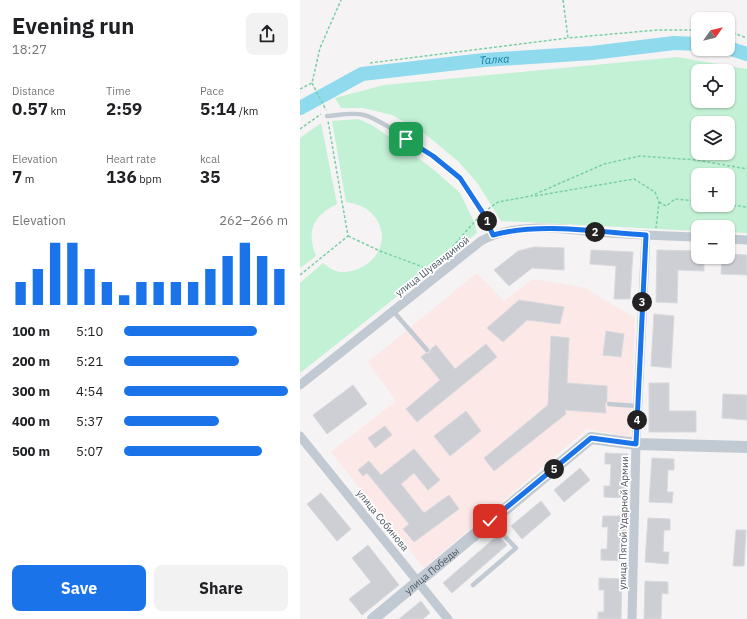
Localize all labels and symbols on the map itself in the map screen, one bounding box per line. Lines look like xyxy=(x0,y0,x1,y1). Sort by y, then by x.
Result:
north arrow xyxy=(691,12,735,56)
water label: Талка xyxy=(479,51,510,67)
pin xyxy=(389,122,423,156)
pin: 1 xyxy=(477,211,497,231)
pin: 2 xyxy=(585,222,605,242)
street label: улица Шувандиной xyxy=(393,233,472,299)
pin: 3 xyxy=(632,292,652,312)
pin: 4 xyxy=(627,410,647,430)
street label: улица Пятой Ударной Армии xyxy=(616,456,631,590)
pin: 5 xyxy=(544,459,564,479)
street label: улица Собинова xyxy=(354,487,412,554)
pin xyxy=(473,504,507,538)
street label: улица Победы xyxy=(402,544,462,597)

